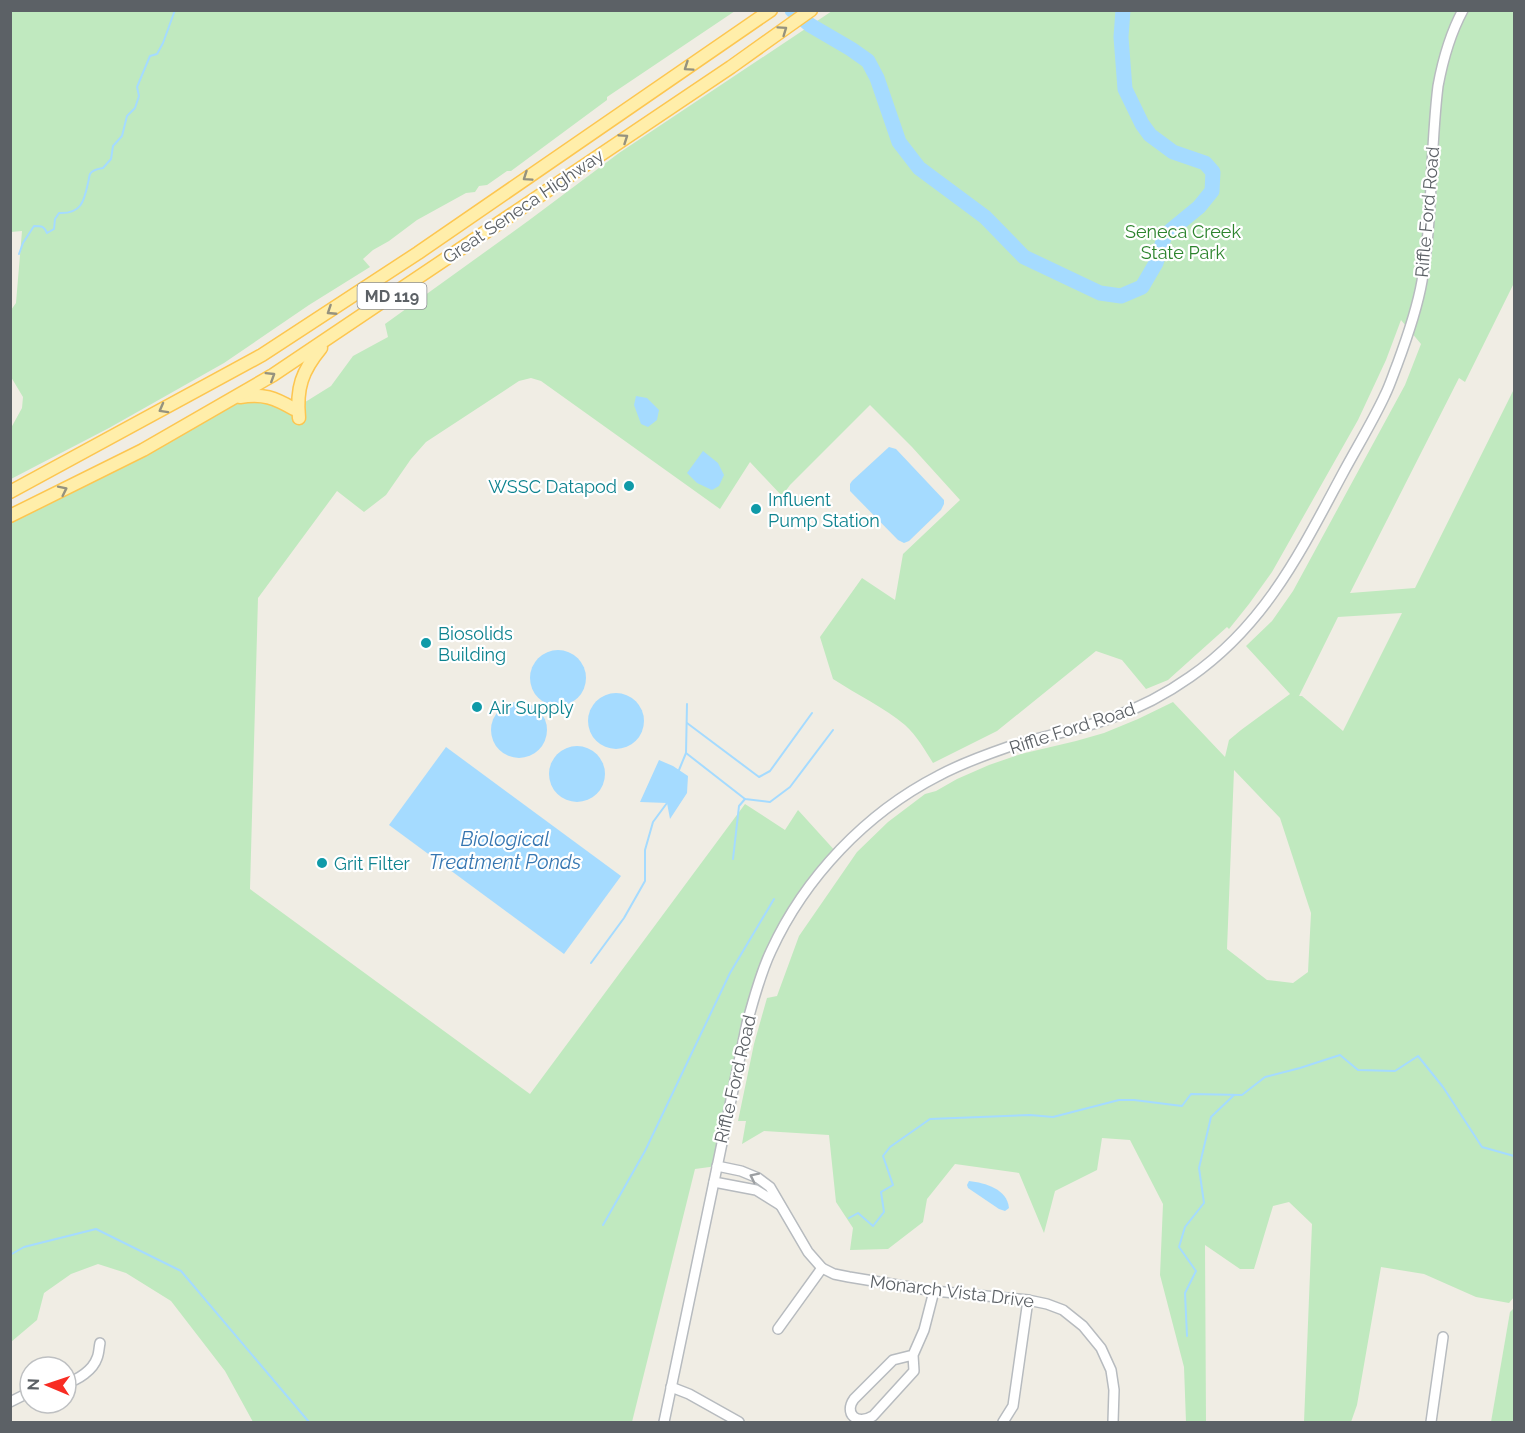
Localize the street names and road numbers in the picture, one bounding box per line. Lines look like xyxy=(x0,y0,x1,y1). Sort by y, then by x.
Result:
street label: Great Seneca Highway xyxy=(439,144,607,268)
street label: Riffle Ford Road xyxy=(1411,146,1443,278)
road number: MD 119 xyxy=(358,283,426,309)
street label: Riffle Ford Road xyxy=(1006,698,1138,758)
street label: Riffle Ford Road xyxy=(710,1013,760,1145)
street label: Monarch Vista Drive xyxy=(869,1271,1036,1312)

